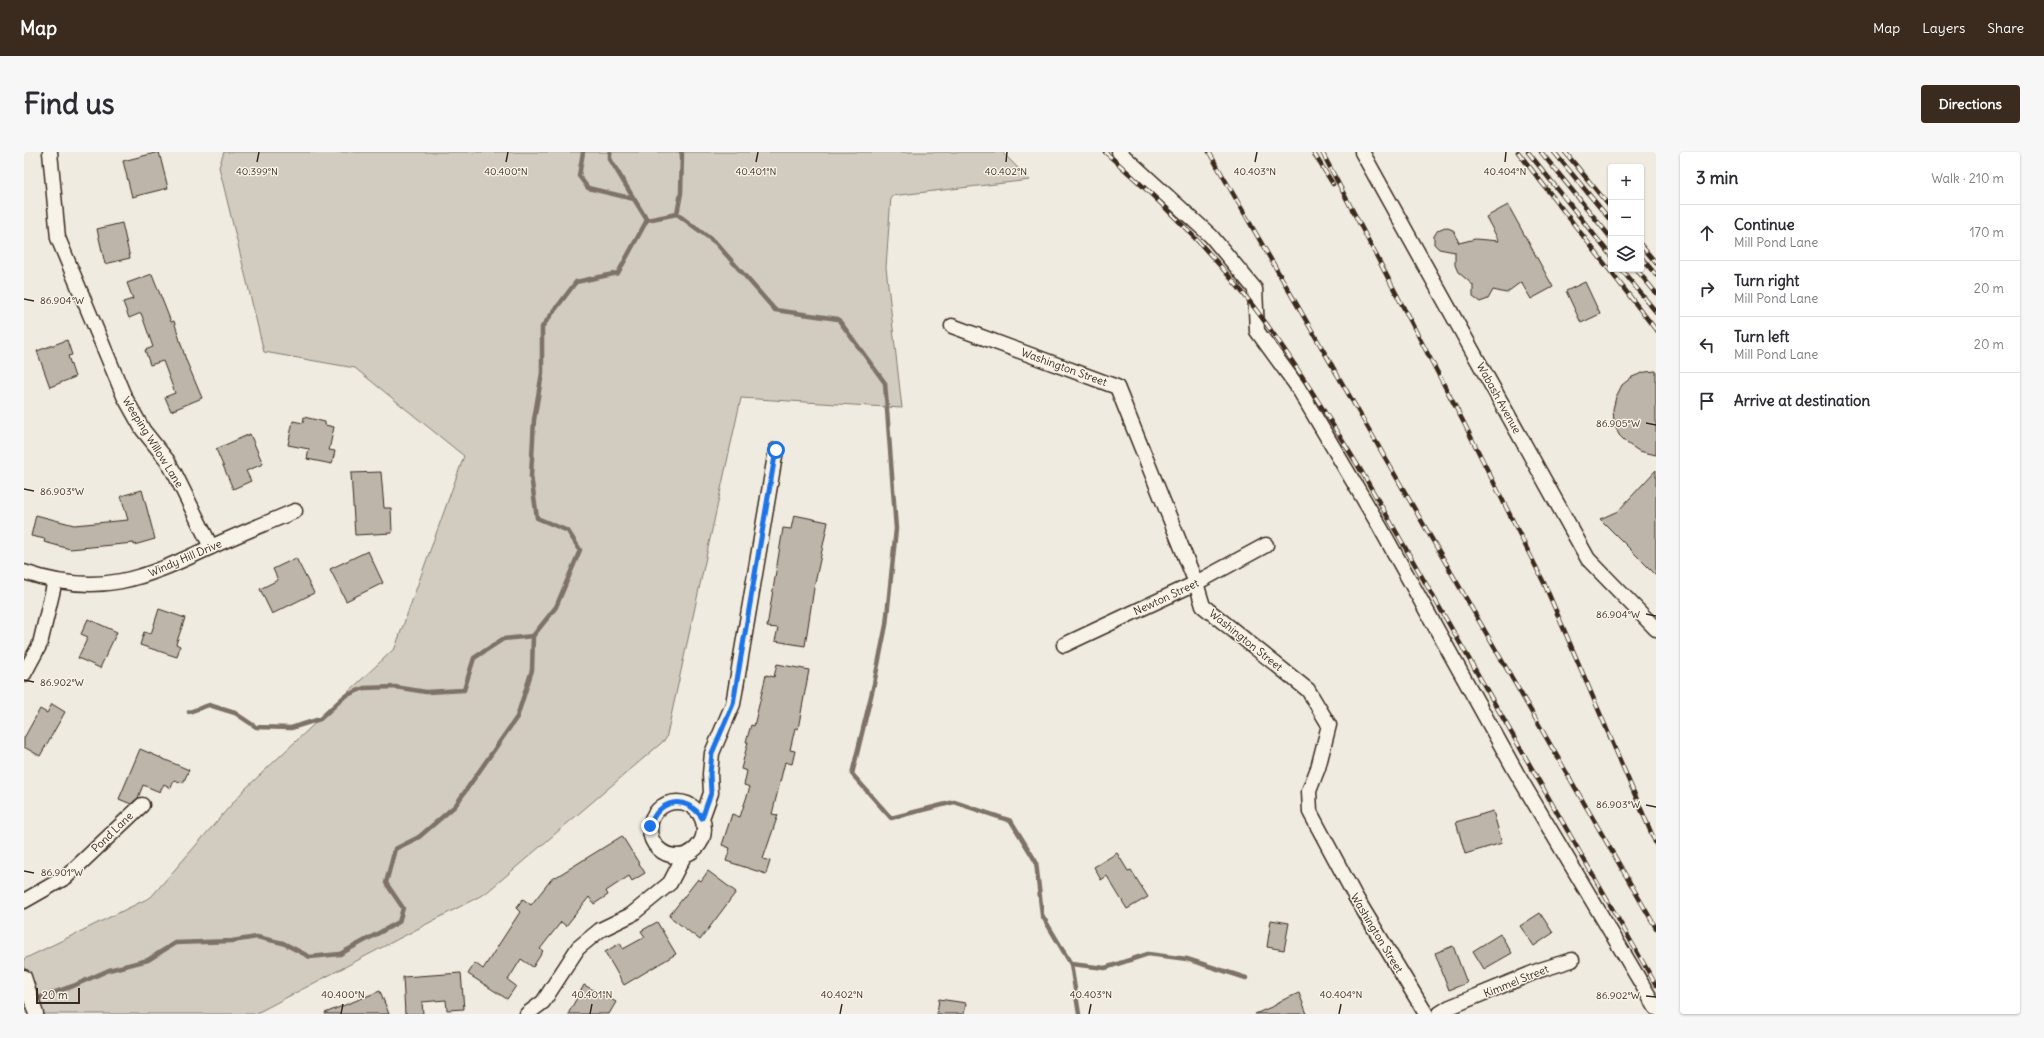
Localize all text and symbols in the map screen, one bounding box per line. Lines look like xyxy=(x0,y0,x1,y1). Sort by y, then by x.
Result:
text: Map xyxy=(20,16,57,40)
text: Map xyxy=(1873,19,1900,37)
text: Layers xyxy=(1922,19,1965,37)
text: Share xyxy=(1987,19,2024,37)
button: Directions xyxy=(1921,85,2020,123)
text: Find us xyxy=(24,86,115,122)
map controls xyxy=(1608,164,1644,272)
button: + xyxy=(1608,164,1644,200)
text: 40.399°N xyxy=(236,165,278,178)
text: 40.400°N xyxy=(484,165,528,178)
text: 40.401°N xyxy=(736,165,776,178)
text: 40.402°N xyxy=(985,165,1027,178)
text: 40.403°N xyxy=(1234,165,1276,178)
text: 40.404°N xyxy=(1484,165,1526,178)
text: 3 min xyxy=(1696,167,1738,189)
text: Walk · 210 m xyxy=(1931,170,2004,187)
button: − xyxy=(1608,200,1644,236)
text: Continue xyxy=(1734,215,1795,234)
icon: ahead xyxy=(1696,222,1718,244)
text: 170 m xyxy=(1969,224,2004,241)
text: Mill Pond Lane xyxy=(1734,234,1818,251)
button: layers xyxy=(1608,236,1644,272)
text: Turn right xyxy=(1734,271,1799,290)
icon: right xyxy=(1696,278,1718,300)
text: 20 m xyxy=(1974,280,2004,297)
text: Mill Pond Lane xyxy=(1734,290,1818,307)
text: 86.904°W xyxy=(40,294,84,307)
text: Turn left xyxy=(1734,327,1789,346)
icon: left xyxy=(1696,334,1718,356)
text: 20 m xyxy=(1974,336,2004,353)
street label: Washington Street xyxy=(1019,345,1109,389)
text: Mill Pond Lane xyxy=(1734,346,1818,363)
street label: Wabash Avenue xyxy=(1474,360,1524,436)
icon: arrive xyxy=(1696,390,1718,412)
text: Arrive at destination xyxy=(1734,391,1870,410)
street label: Weeping Willow Lane xyxy=(119,394,187,490)
text: 86.905°W xyxy=(1596,417,1640,430)
route start xyxy=(767,441,785,459)
text: 86.903°W xyxy=(40,485,84,498)
street label: Windy Hill Drive xyxy=(146,536,224,580)
street label: Newton Street xyxy=(1131,576,1201,618)
street label: Washington Street xyxy=(1206,606,1286,674)
text: 86.904°W xyxy=(1596,608,1640,621)
text: 86.902°W xyxy=(40,676,84,689)
text: 86.903°W xyxy=(1596,798,1640,811)
street label: Pond Lane xyxy=(88,809,136,855)
route end xyxy=(641,817,659,835)
text: 86.901°W xyxy=(41,866,83,879)
street label: Washington Street xyxy=(1348,891,1406,976)
street label: Kimmel Street xyxy=(1481,961,1551,1000)
scale bar xyxy=(36,986,80,1005)
text: 20 m xyxy=(42,988,68,1002)
text: 40.400°N xyxy=(321,988,365,1001)
text: 40.401°N xyxy=(572,988,612,1001)
text: 40.402°N xyxy=(821,988,863,1001)
text: 40.403°N xyxy=(1070,988,1112,1001)
text: 40.404°N xyxy=(1320,988,1362,1001)
text: 86.902°W xyxy=(1596,989,1640,1002)

